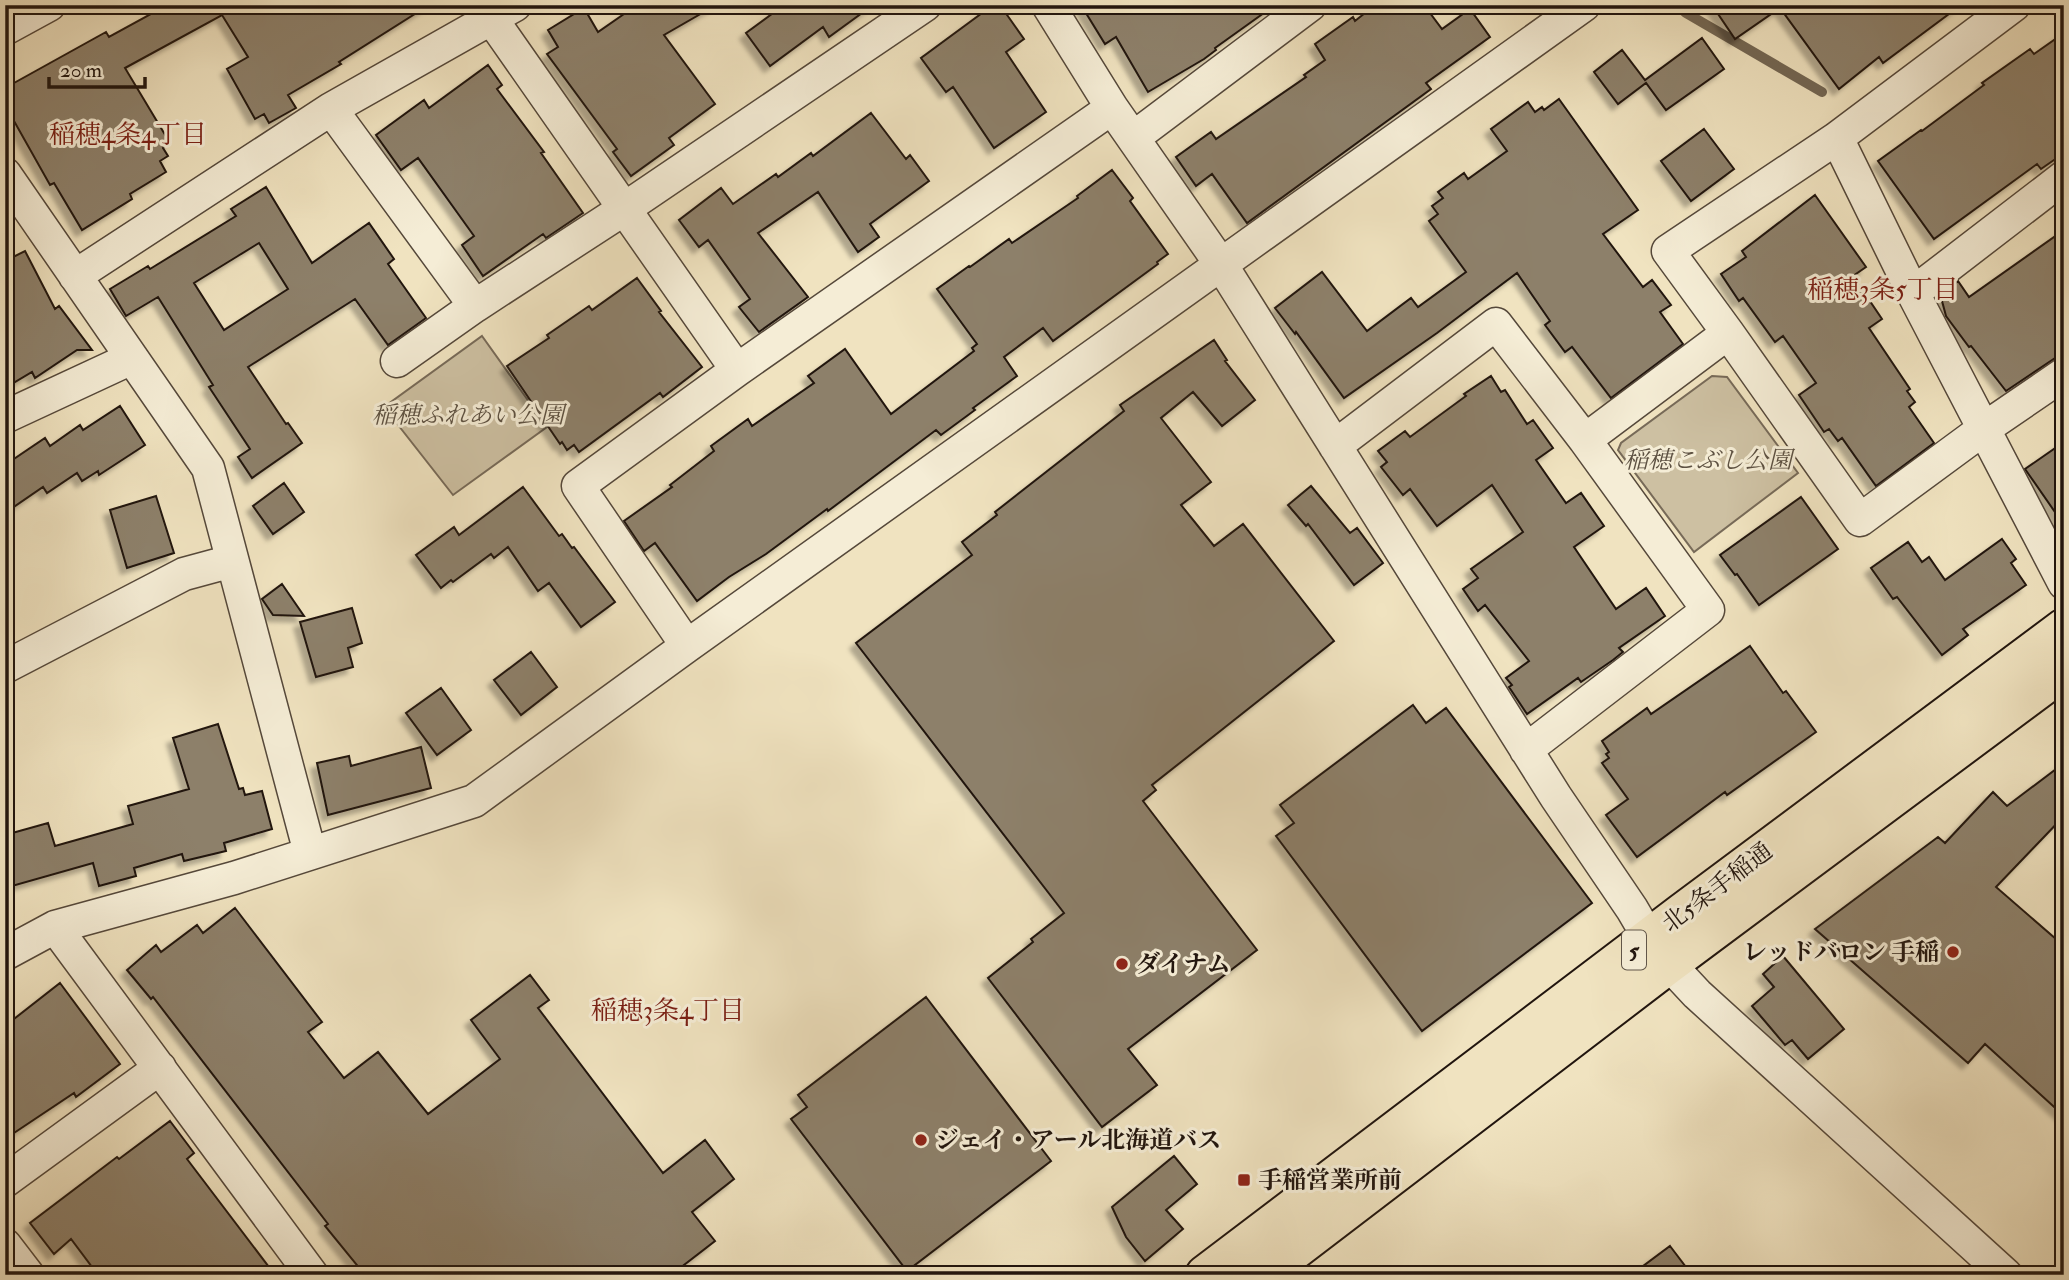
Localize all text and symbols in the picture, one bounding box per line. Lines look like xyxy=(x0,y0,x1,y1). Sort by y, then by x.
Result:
scale bar xyxy=(49,46,145,90)
text: 20 m xyxy=(60,57,102,84)
district label: 稲穂4条4丁目 xyxy=(49,119,207,151)
district label: 稲穂3条5丁目 xyxy=(1807,274,1959,306)
park label: 稲穂ふれあい公園 xyxy=(372,400,568,431)
park label: 稲穂こぶし公園 xyxy=(1624,445,1796,476)
street label: 北5条手稲通 xyxy=(1656,836,1779,939)
road number: 5 xyxy=(1622,931,1646,970)
place label: レッドバロン 手稲 xyxy=(1743,937,1939,968)
marker: レッドバロン 手稲 xyxy=(1945,944,1961,960)
place label: ダイナム xyxy=(1136,949,1230,980)
marker: ダイナム xyxy=(1114,956,1130,972)
district label: 稲穂3条4丁目 xyxy=(591,995,745,1027)
place label: ジェイ・アール北海道バス xyxy=(935,1125,1221,1156)
marker: ジェイ・アール北海道バス xyxy=(913,1132,929,1148)
place label: 手稲営業所前 xyxy=(1258,1165,1402,1196)
marker: 手稲営業所前 xyxy=(1236,1172,1252,1188)

